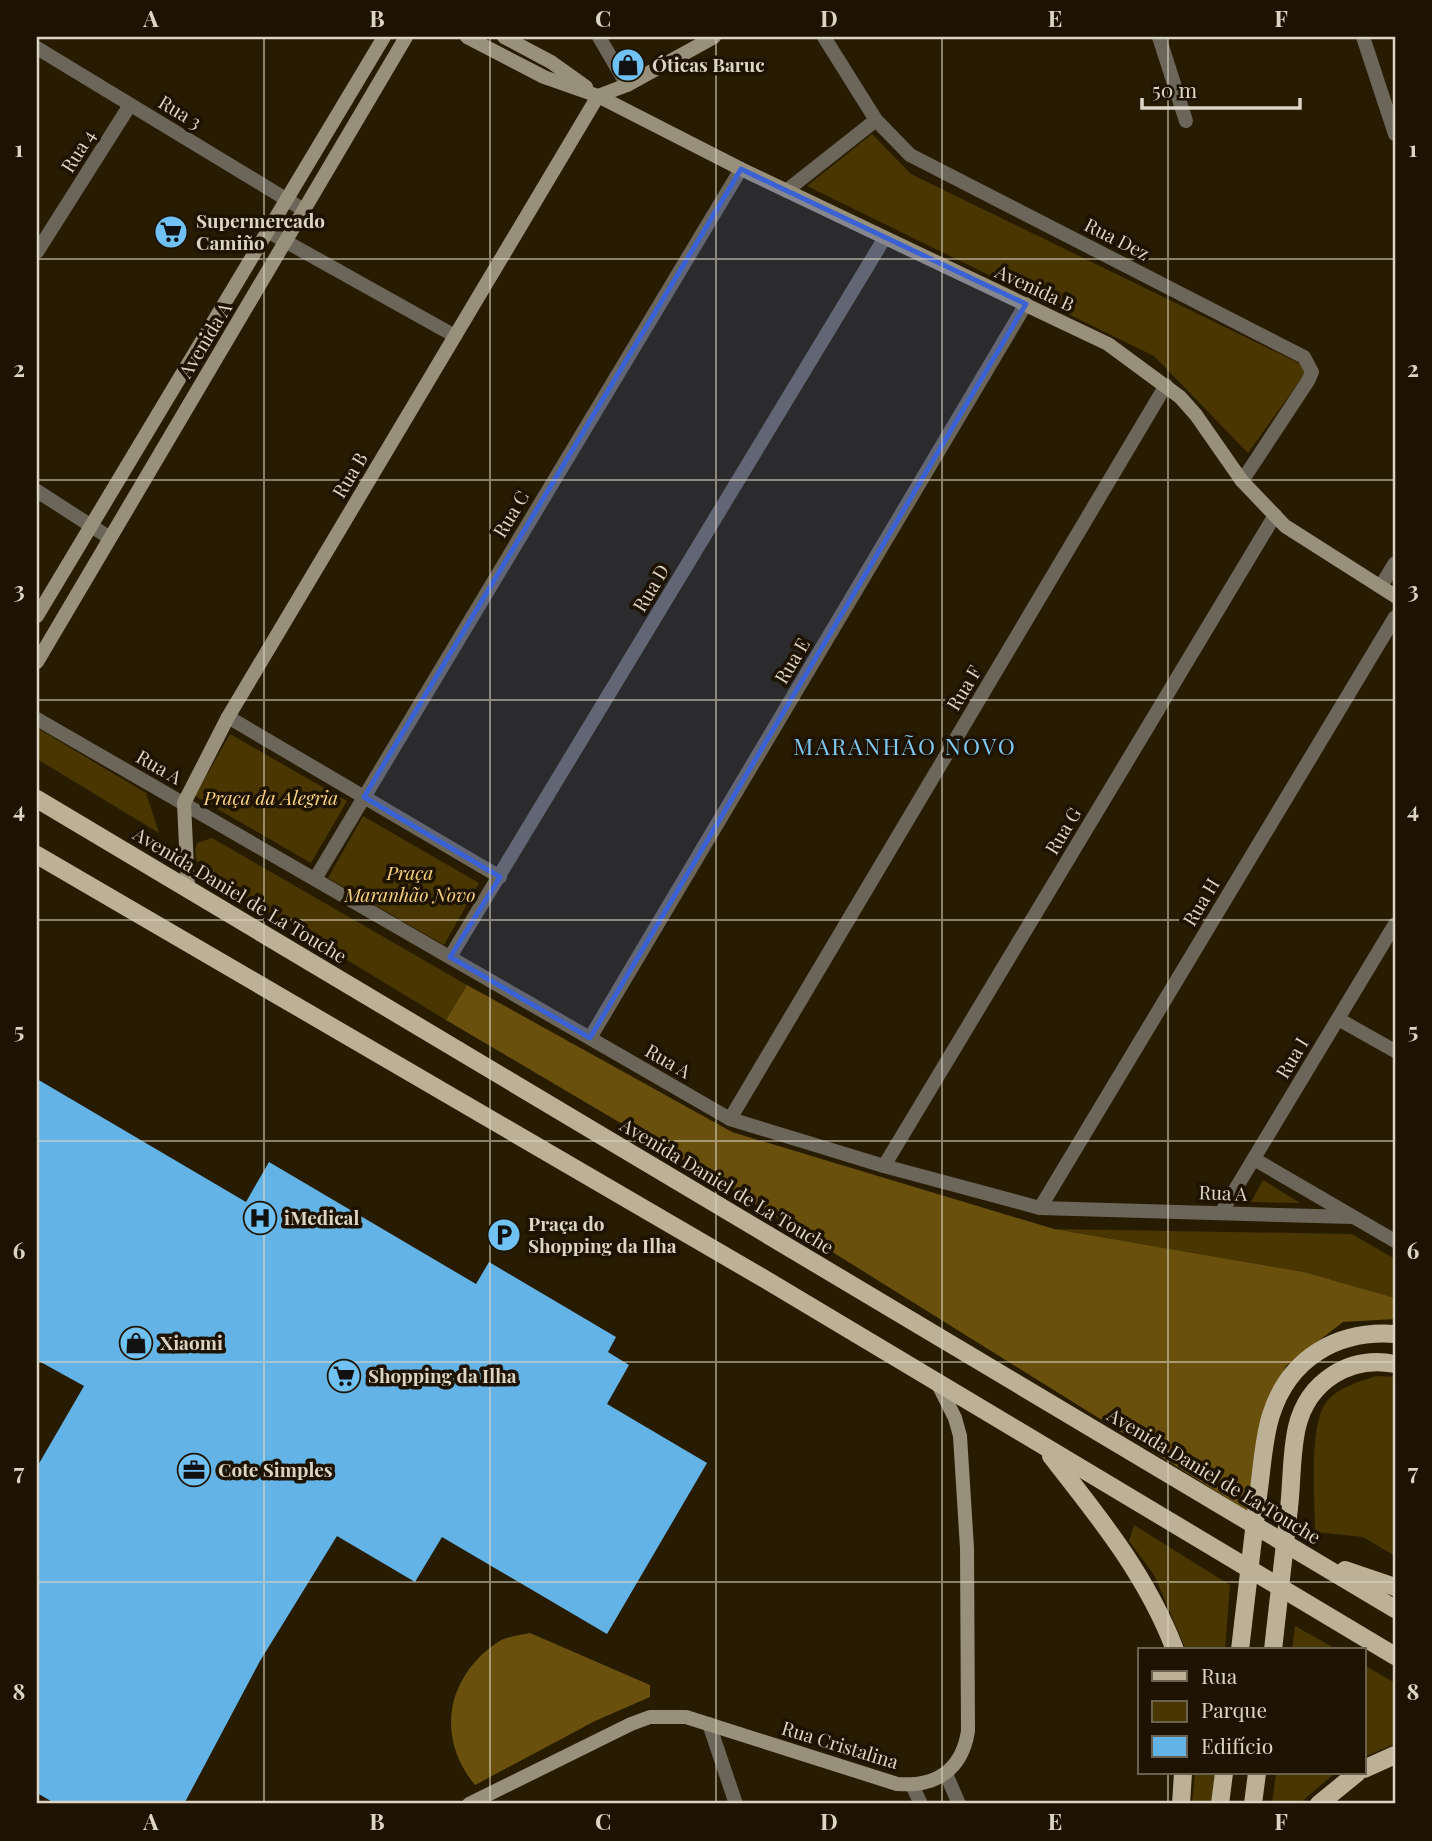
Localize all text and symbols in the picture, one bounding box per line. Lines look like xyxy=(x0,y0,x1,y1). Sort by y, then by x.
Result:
text: A xyxy=(142,2,159,33)
text: B xyxy=(369,2,385,33)
text: C xyxy=(595,2,611,33)
text: D xyxy=(820,2,838,33)
text: E xyxy=(1048,2,1062,33)
text: F xyxy=(1274,2,1288,33)
shop icon: Óticas Baruc xyxy=(609,46,647,84)
place label: Óticas Baruc xyxy=(652,51,765,77)
scale bar xyxy=(1142,66,1299,110)
text: 50 m xyxy=(1152,75,1198,103)
street label: Rua 3 xyxy=(154,88,207,134)
street label: Rua 4 xyxy=(54,124,100,177)
text: 1 xyxy=(15,132,24,163)
text: 1 xyxy=(1409,132,1418,163)
place label: Supermercado Camiño xyxy=(196,207,325,255)
street label: Rua Dez xyxy=(1080,211,1154,266)
supermarket icon: Supermercado Camiño xyxy=(152,213,190,251)
street label: Avenida B xyxy=(991,257,1079,317)
street label: Avenida A xyxy=(171,296,237,383)
text: 2 xyxy=(13,352,25,383)
text: 2 xyxy=(1407,352,1419,383)
street label: Rua B xyxy=(325,447,373,502)
street label: Rua C xyxy=(486,485,534,542)
street label: Rua D xyxy=(626,559,674,616)
text: 3 xyxy=(13,573,25,604)
text: 3 xyxy=(1407,573,1419,604)
street label: Rua E xyxy=(767,633,815,688)
street label: Rua F xyxy=(940,660,987,715)
district label: MARANHÃO NOVO xyxy=(793,730,1017,761)
street label: Rua A xyxy=(132,743,188,790)
park label: Praça da Alegria xyxy=(203,784,338,810)
text: 4 xyxy=(13,793,25,824)
text: 4 xyxy=(1407,793,1419,824)
street label: Rua G xyxy=(1038,802,1086,859)
street label: Avenida Daniel de La Touche xyxy=(128,819,352,968)
park label: Praça Maranhão Novo xyxy=(344,859,475,907)
street label: Rua H xyxy=(1176,873,1225,930)
text: 5 xyxy=(14,1014,24,1045)
text: 5 xyxy=(1408,1014,1418,1045)
street label: Rua I xyxy=(1269,1032,1314,1083)
street label: Rua A xyxy=(641,1037,697,1084)
street label: Avenida Daniel de La Touche xyxy=(615,1110,839,1259)
street label: Rua A xyxy=(1198,1178,1249,1206)
hospital icon: iMedical xyxy=(241,1199,279,1237)
place label: iMedical xyxy=(284,1204,359,1230)
place label: Praça do Shopping da Ilha xyxy=(528,1210,677,1258)
parking icon: Praça do Shopping da Ilha xyxy=(485,1216,523,1254)
text: 6 xyxy=(13,1234,26,1265)
text: 6 xyxy=(1407,1234,1420,1265)
shop icon: Xiaomi xyxy=(117,1324,155,1362)
place label: Xiaomi xyxy=(160,1329,223,1355)
supermarket icon: Shopping da Ilha xyxy=(325,1357,363,1395)
place label: Shopping da Ilha xyxy=(368,1362,517,1388)
street label: Avenida Daniel de La Touche xyxy=(1102,1400,1326,1549)
office icon: Cote Simples xyxy=(175,1451,213,1489)
text: 7 xyxy=(14,1455,25,1486)
text: 7 xyxy=(1408,1455,1419,1486)
place label: Cote Simples xyxy=(218,1456,333,1482)
legend xyxy=(1138,1648,1366,1774)
text: Rua xyxy=(1201,1661,1238,1689)
text: 8 xyxy=(13,1675,25,1706)
text: 8 xyxy=(1407,1675,1419,1706)
text: Parque xyxy=(1201,1695,1267,1723)
street label: Rua Cristalina xyxy=(779,1714,902,1774)
text: Edifício xyxy=(1201,1731,1273,1759)
text: A xyxy=(142,1805,159,1836)
text: B xyxy=(369,1805,385,1836)
text: C xyxy=(595,1805,611,1836)
text: D xyxy=(820,1805,838,1836)
text: E xyxy=(1048,1805,1062,1836)
text: F xyxy=(1274,1805,1288,1836)

